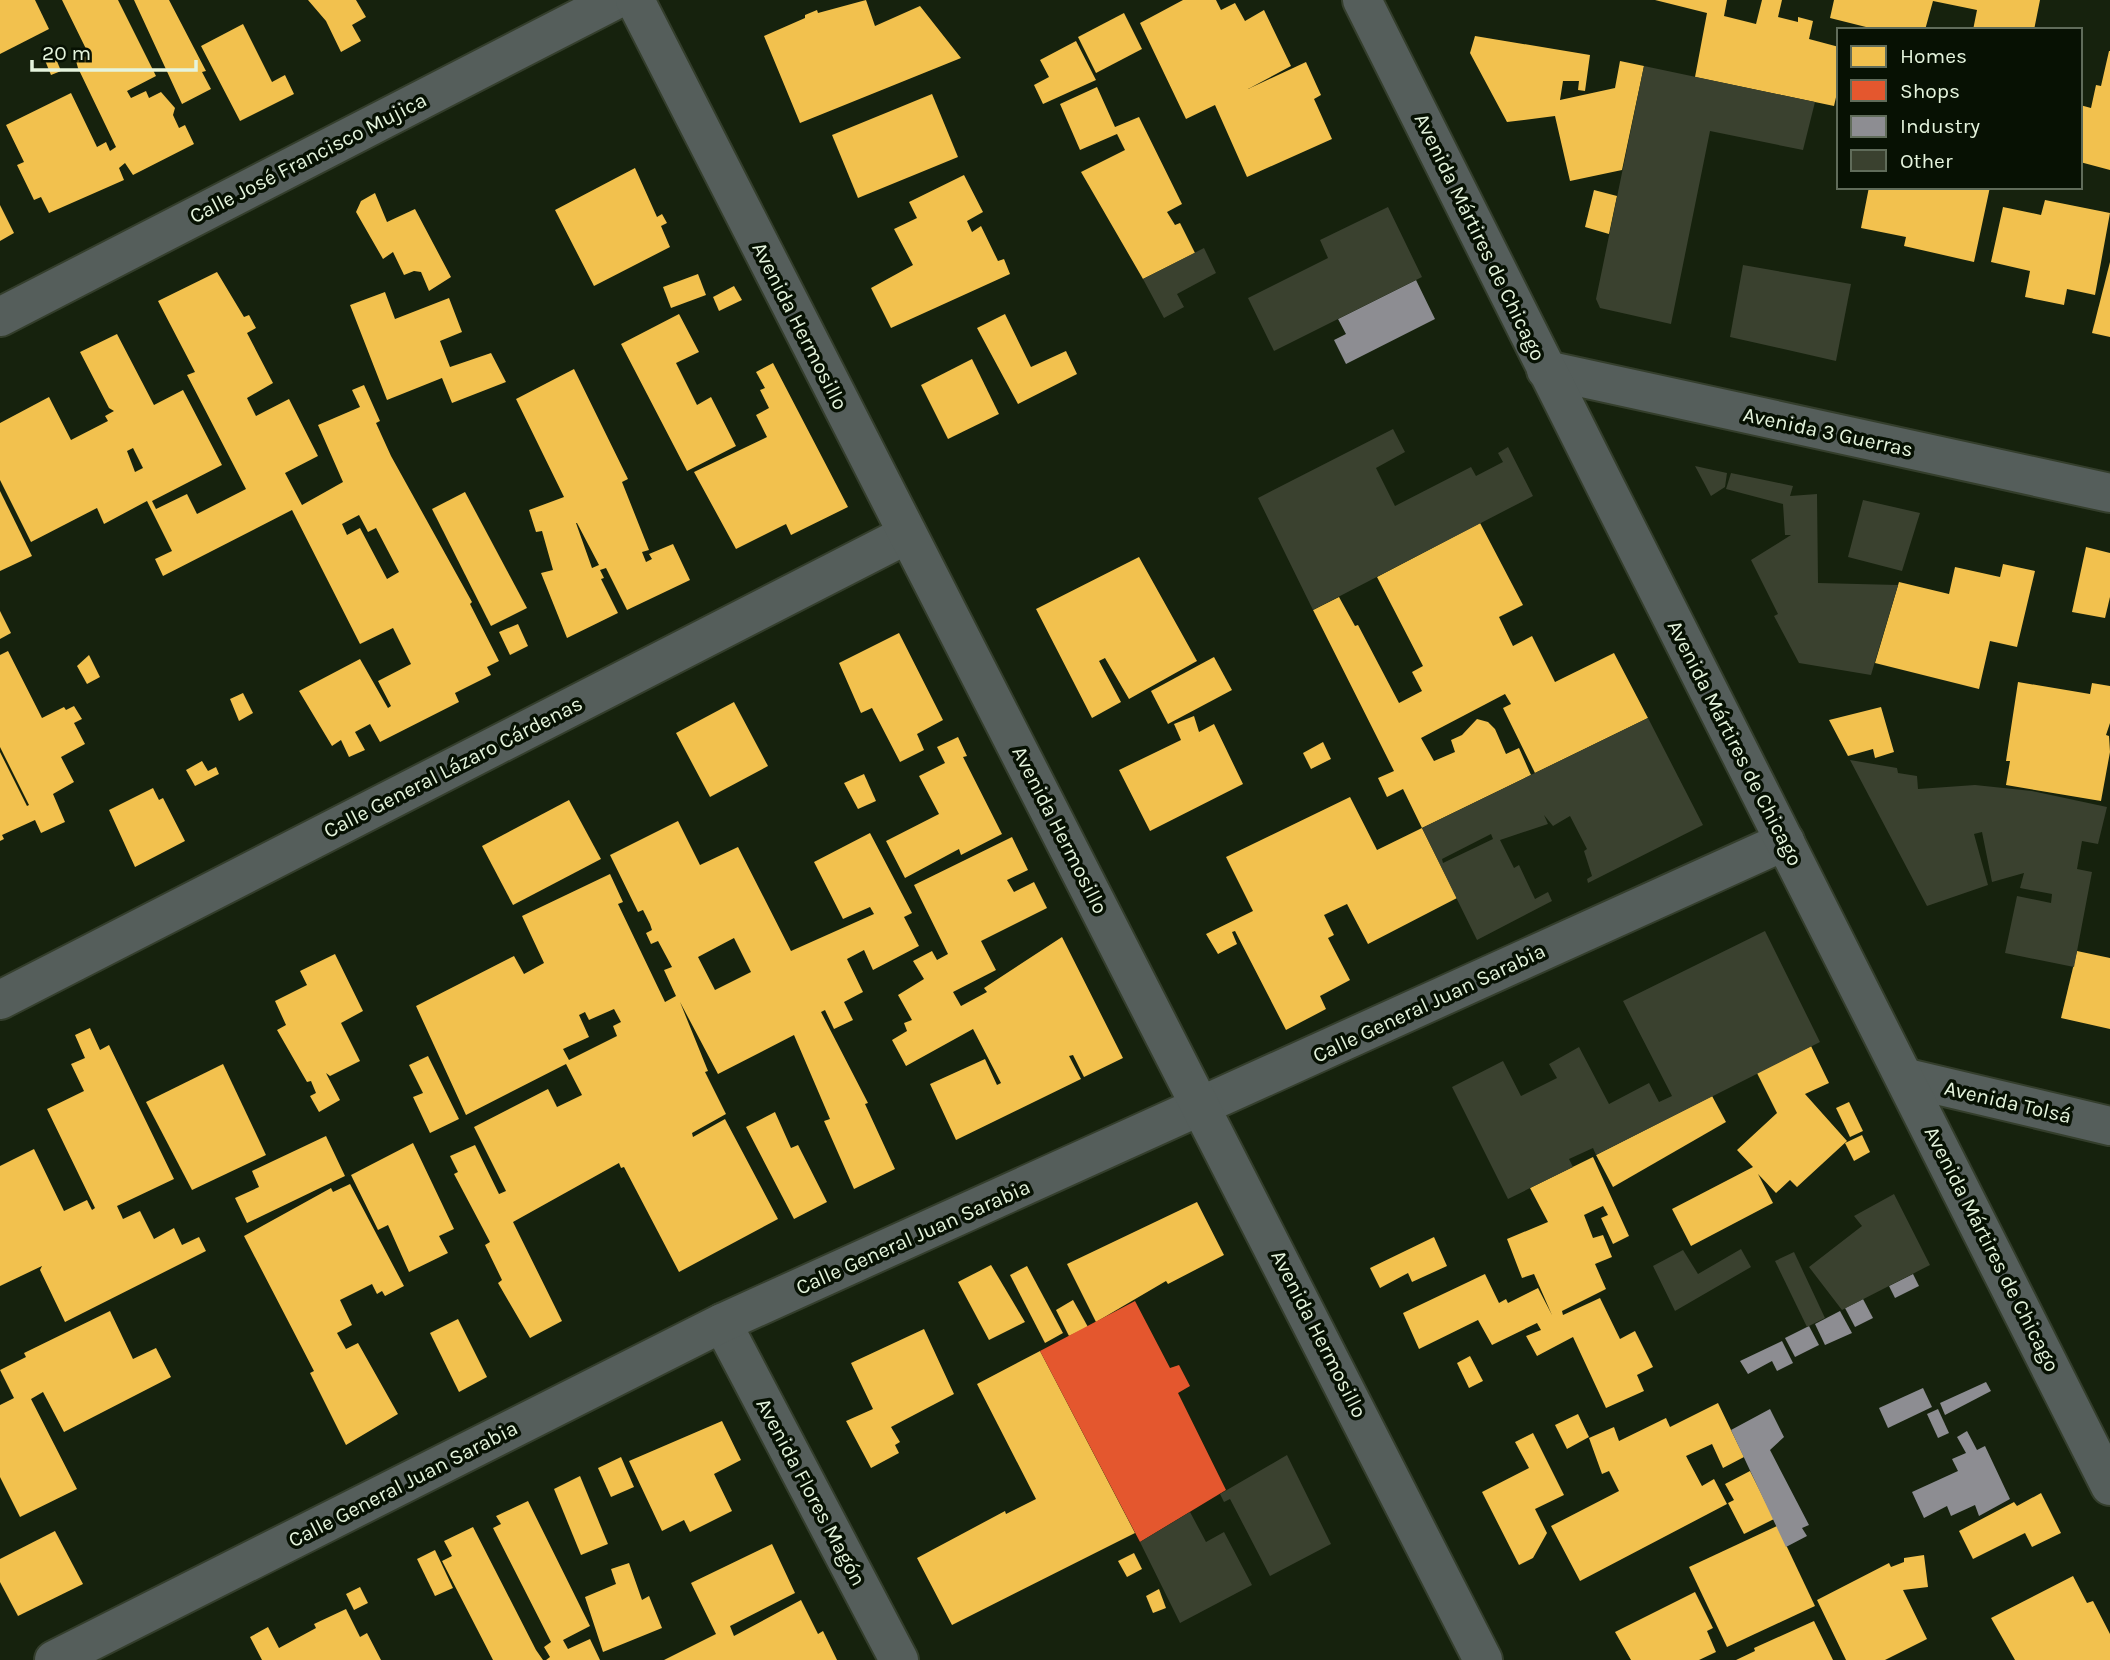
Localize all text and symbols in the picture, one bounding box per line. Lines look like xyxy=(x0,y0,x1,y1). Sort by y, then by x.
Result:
scale bar xyxy=(32,28,196,72)
legend xyxy=(1837,28,2082,189)
text: 20 m xyxy=(42,41,91,65)
text: Homes xyxy=(1900,44,1967,68)
text: Shops xyxy=(1900,79,1960,103)
street label: Calle José Francisco Mujica xyxy=(186,88,430,228)
street label: Avenida Mártires de Chicago xyxy=(1410,109,1550,365)
text: Industry xyxy=(1900,114,1980,138)
text: Other xyxy=(1900,149,1953,173)
street label: Avenida Hermosillo xyxy=(747,238,853,414)
street label: Avenida 3 Guerras xyxy=(1741,402,1915,462)
street label: Avenida Mártires de Chicago xyxy=(1663,616,1807,870)
street label: Calle General Lázaro Cárdenas xyxy=(320,691,586,843)
street label: Avenida Hermosillo xyxy=(1007,742,1113,918)
street label: Calle General Juan Sarabia xyxy=(1309,938,1549,1068)
street label: Avenida Tolsá xyxy=(1942,1076,2074,1128)
street label: Avenida Mártires de Chicago xyxy=(1920,1122,2064,1376)
street label: Calle General Juan Sarabia xyxy=(792,1174,1034,1300)
street label: Avenida Hermosillo xyxy=(1266,1246,1372,1422)
street label: Avenida Flores Magón xyxy=(751,1394,871,1590)
street label: Calle General Juan Sarabia xyxy=(284,1416,522,1552)

